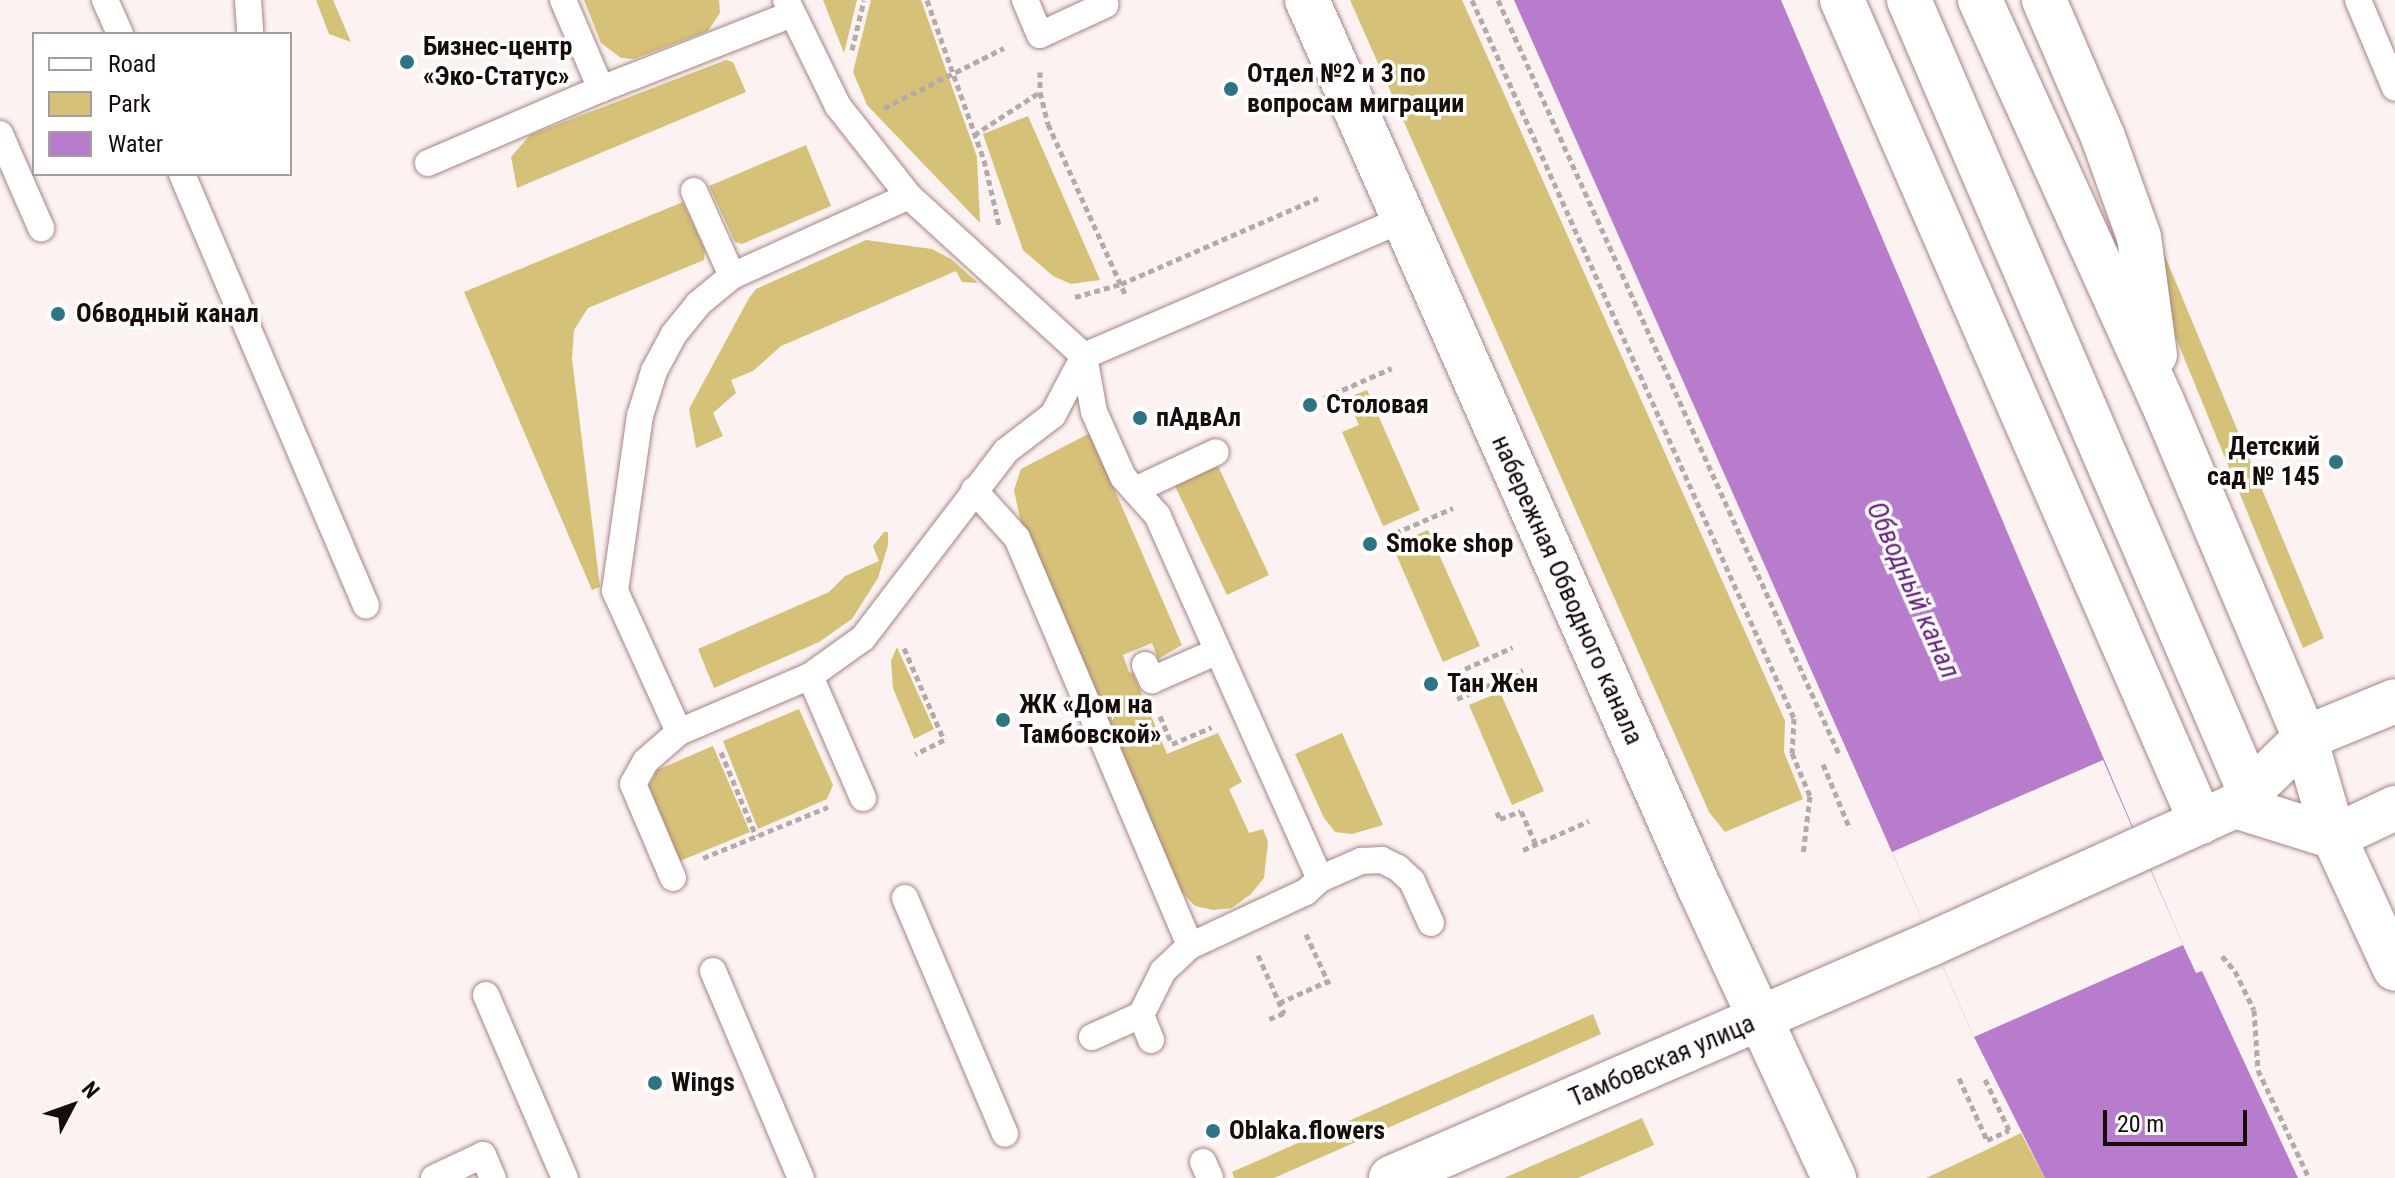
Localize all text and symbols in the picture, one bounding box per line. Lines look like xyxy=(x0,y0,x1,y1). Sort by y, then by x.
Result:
place label: Бизнес-центр «Эко-Статус» xyxy=(423,31,572,92)
legend xyxy=(32,32,292,176)
text: Road xyxy=(108,50,156,78)
marker: Бизнес-центр «Эко-Статус» xyxy=(398,53,416,71)
place label: Отдел №2 и 3 по вопросам миграции xyxy=(1247,58,1464,120)
marker: Отдел №2 и 3 по вопросам миграции xyxy=(1222,80,1240,98)
text: Park xyxy=(108,90,151,118)
text: Water xyxy=(108,130,163,158)
place label: Обводный канал xyxy=(76,298,259,330)
marker: Обводный канал xyxy=(47,303,69,325)
place label: Столовая xyxy=(1326,389,1429,421)
marker: Столовая xyxy=(1301,396,1319,414)
place label: пАдвАл xyxy=(1156,402,1241,434)
marker: пАдвАл xyxy=(1131,409,1149,427)
street label: набережная Обводного канала xyxy=(1485,430,1649,750)
place label: Детский сад № 145 xyxy=(2207,431,2320,492)
marker: Детский сад № 145 xyxy=(2327,453,2345,471)
water label: Обводный канал xyxy=(1859,496,1967,684)
place label: Smoke shop xyxy=(1386,528,1513,560)
marker: Smoke shop xyxy=(1361,535,1379,553)
place label: Тан Жен xyxy=(1447,668,1538,700)
marker: Тан Жен xyxy=(1422,675,1440,693)
place label: ЖК «Дом на Тамбовской» xyxy=(1019,689,1161,750)
marker: ЖК «Дом на Тамбовской» xyxy=(994,711,1012,729)
street label: Тамбовская улица xyxy=(1565,1008,1759,1114)
north arrow xyxy=(32,1066,112,1146)
place label: Wings xyxy=(671,1067,735,1099)
marker: Wings xyxy=(646,1074,664,1092)
text: N xyxy=(77,1077,104,1103)
scale bar xyxy=(2107,1094,2251,1144)
text: 20 m xyxy=(2117,1110,2164,1138)
place label: Oblaka.flowers xyxy=(1229,1115,1385,1147)
marker: Oblaka.flowers xyxy=(1204,1122,1222,1140)

